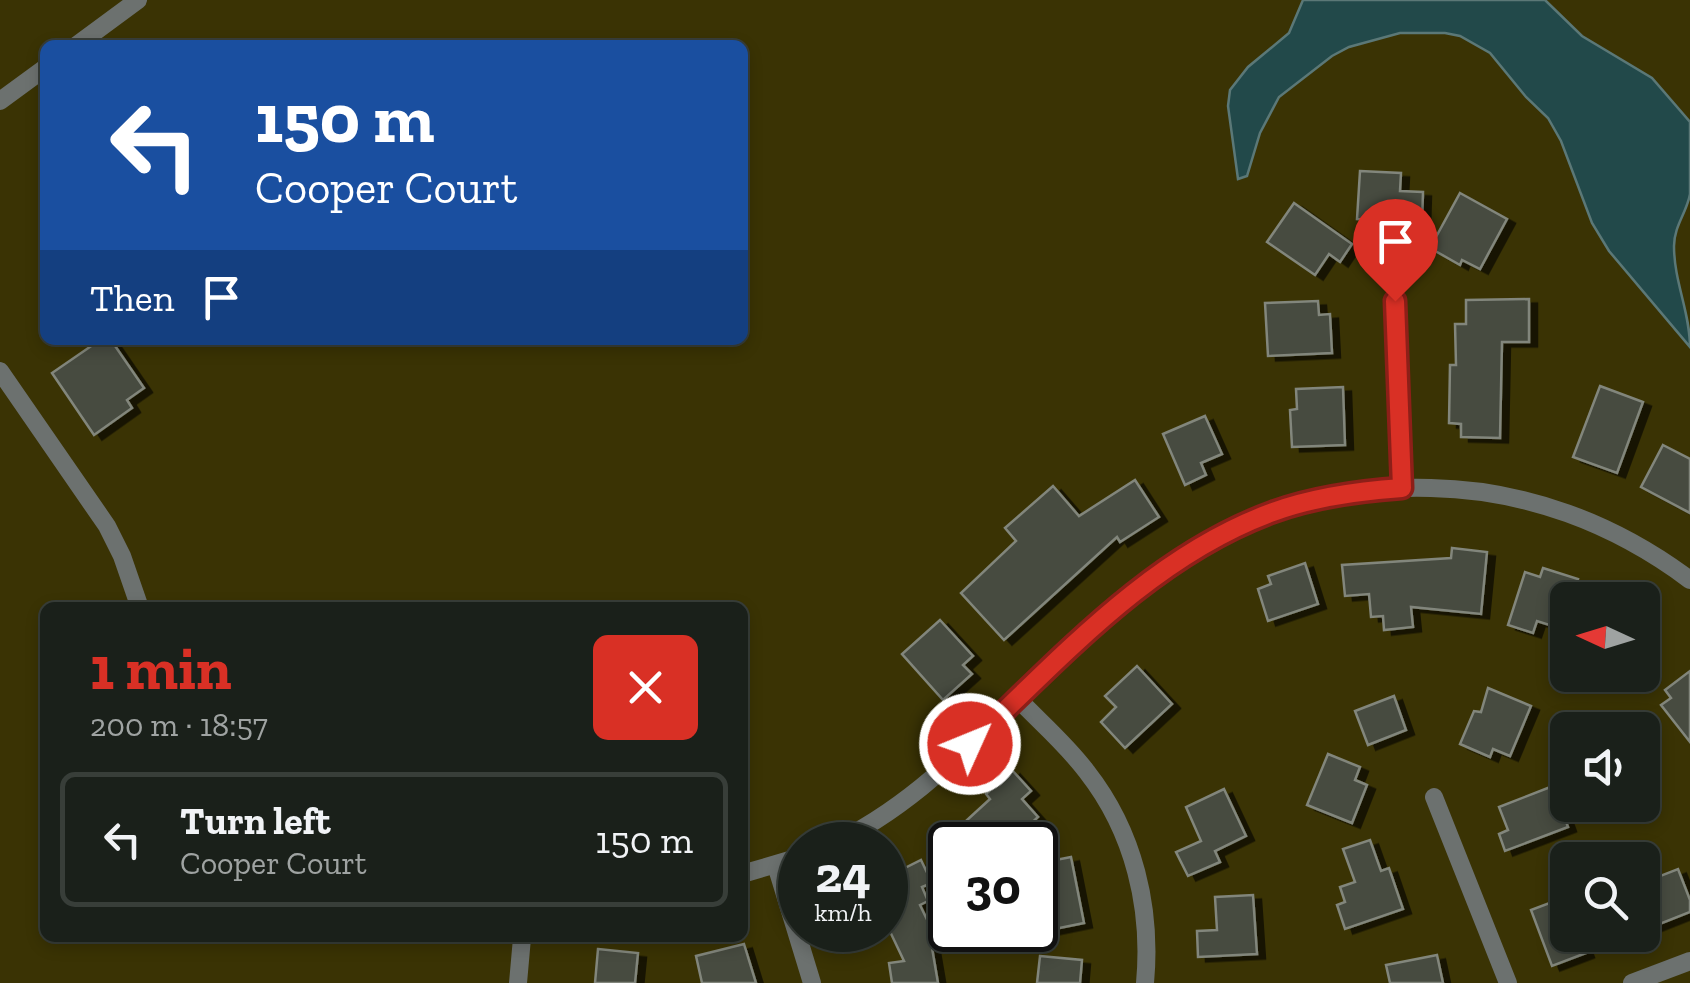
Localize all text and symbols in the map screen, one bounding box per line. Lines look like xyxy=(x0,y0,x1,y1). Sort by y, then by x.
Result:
text: 150 m xyxy=(255,76,435,160)
icon: left xyxy=(90,80,220,210)
text: Cooper Court xyxy=(255,161,518,215)
pin xyxy=(1353,199,1438,302)
icon: arrive xyxy=(1368,214,1423,269)
icon: arrive xyxy=(194,270,249,325)
text: Then xyxy=(90,275,174,321)
north arrow xyxy=(1550,582,1660,692)
map controls xyxy=(1550,582,1660,952)
text: 1 min xyxy=(90,632,232,704)
button: close xyxy=(593,635,698,740)
position arrow xyxy=(918,692,1022,796)
text: 200 m · 18:57 xyxy=(90,706,268,744)
button: sound xyxy=(1550,712,1660,822)
text: Turn left xyxy=(180,798,331,844)
icon: left xyxy=(95,812,150,867)
text: 150 m xyxy=(596,817,693,863)
speed limit sign: 30 xyxy=(928,822,1058,952)
button: search xyxy=(1550,842,1660,952)
text: Cooper Court xyxy=(180,844,367,882)
text: 24 xyxy=(815,845,871,905)
text: km/h xyxy=(814,897,872,927)

